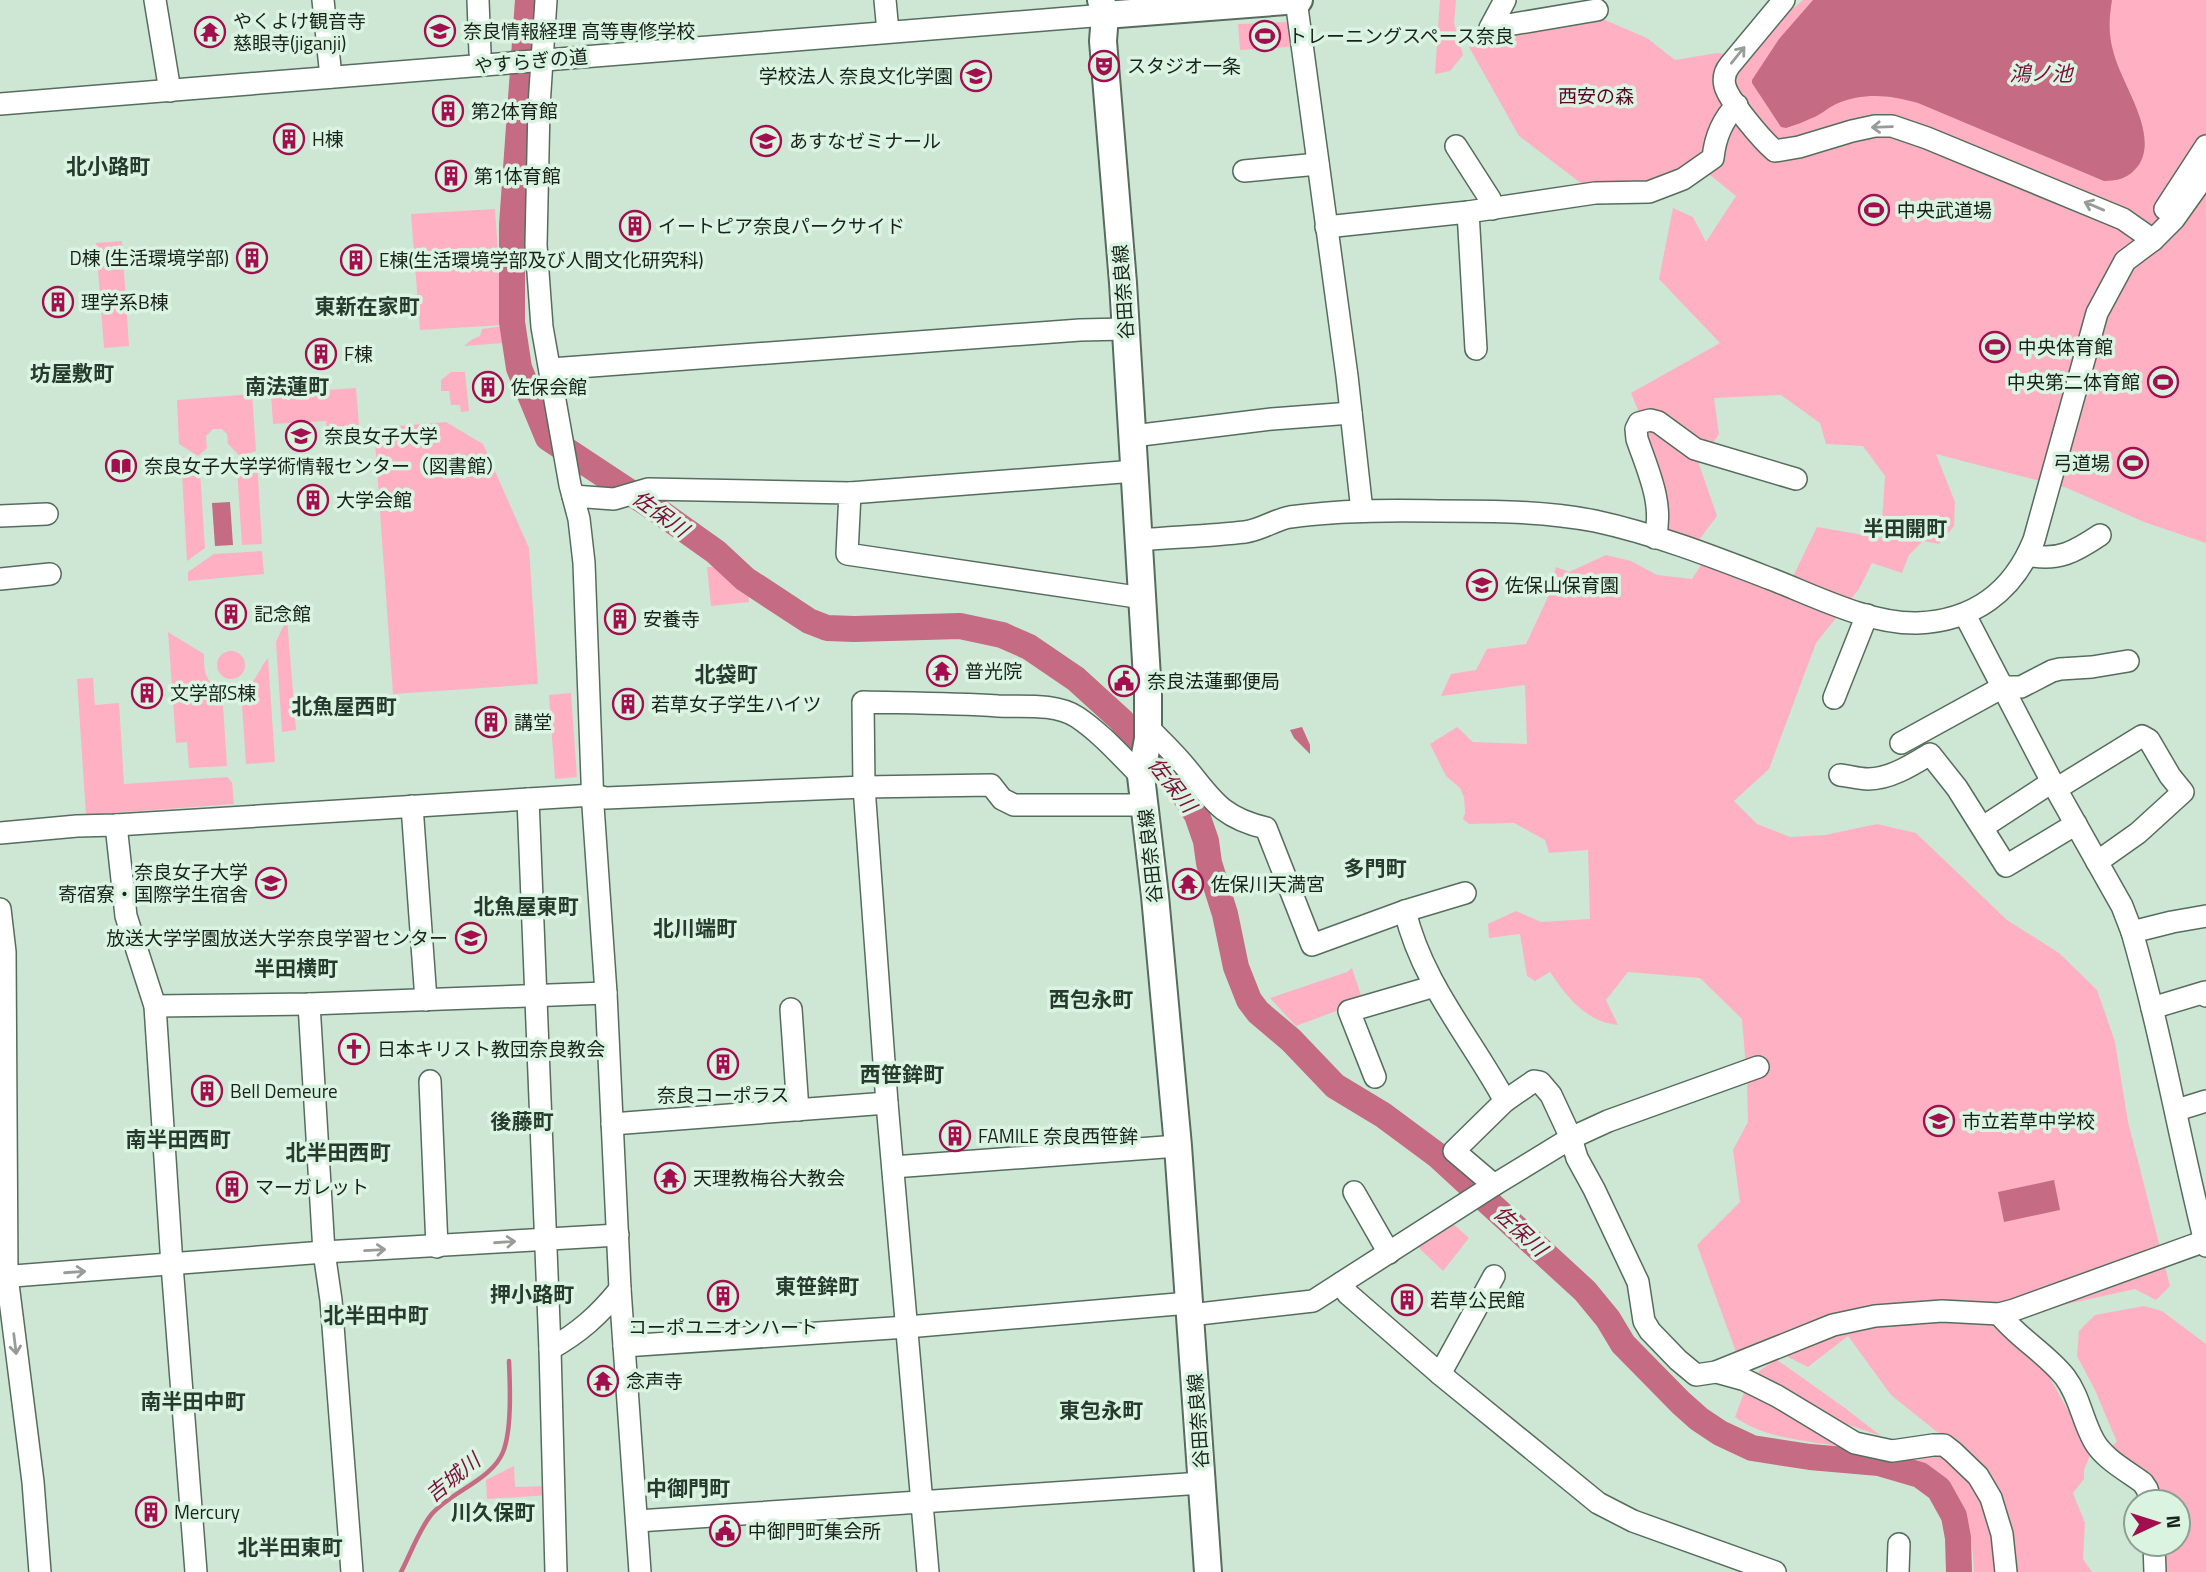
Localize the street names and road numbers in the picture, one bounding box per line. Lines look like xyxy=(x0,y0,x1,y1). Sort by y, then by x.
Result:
street label: やすらぎの道 xyxy=(473,41,589,80)
street label: 谷田奈良線 xyxy=(1105,244,1140,340)
street label: 谷田奈良線 xyxy=(1130,807,1169,905)
street label: 谷田奈良線 xyxy=(1180,1373,1215,1469)

